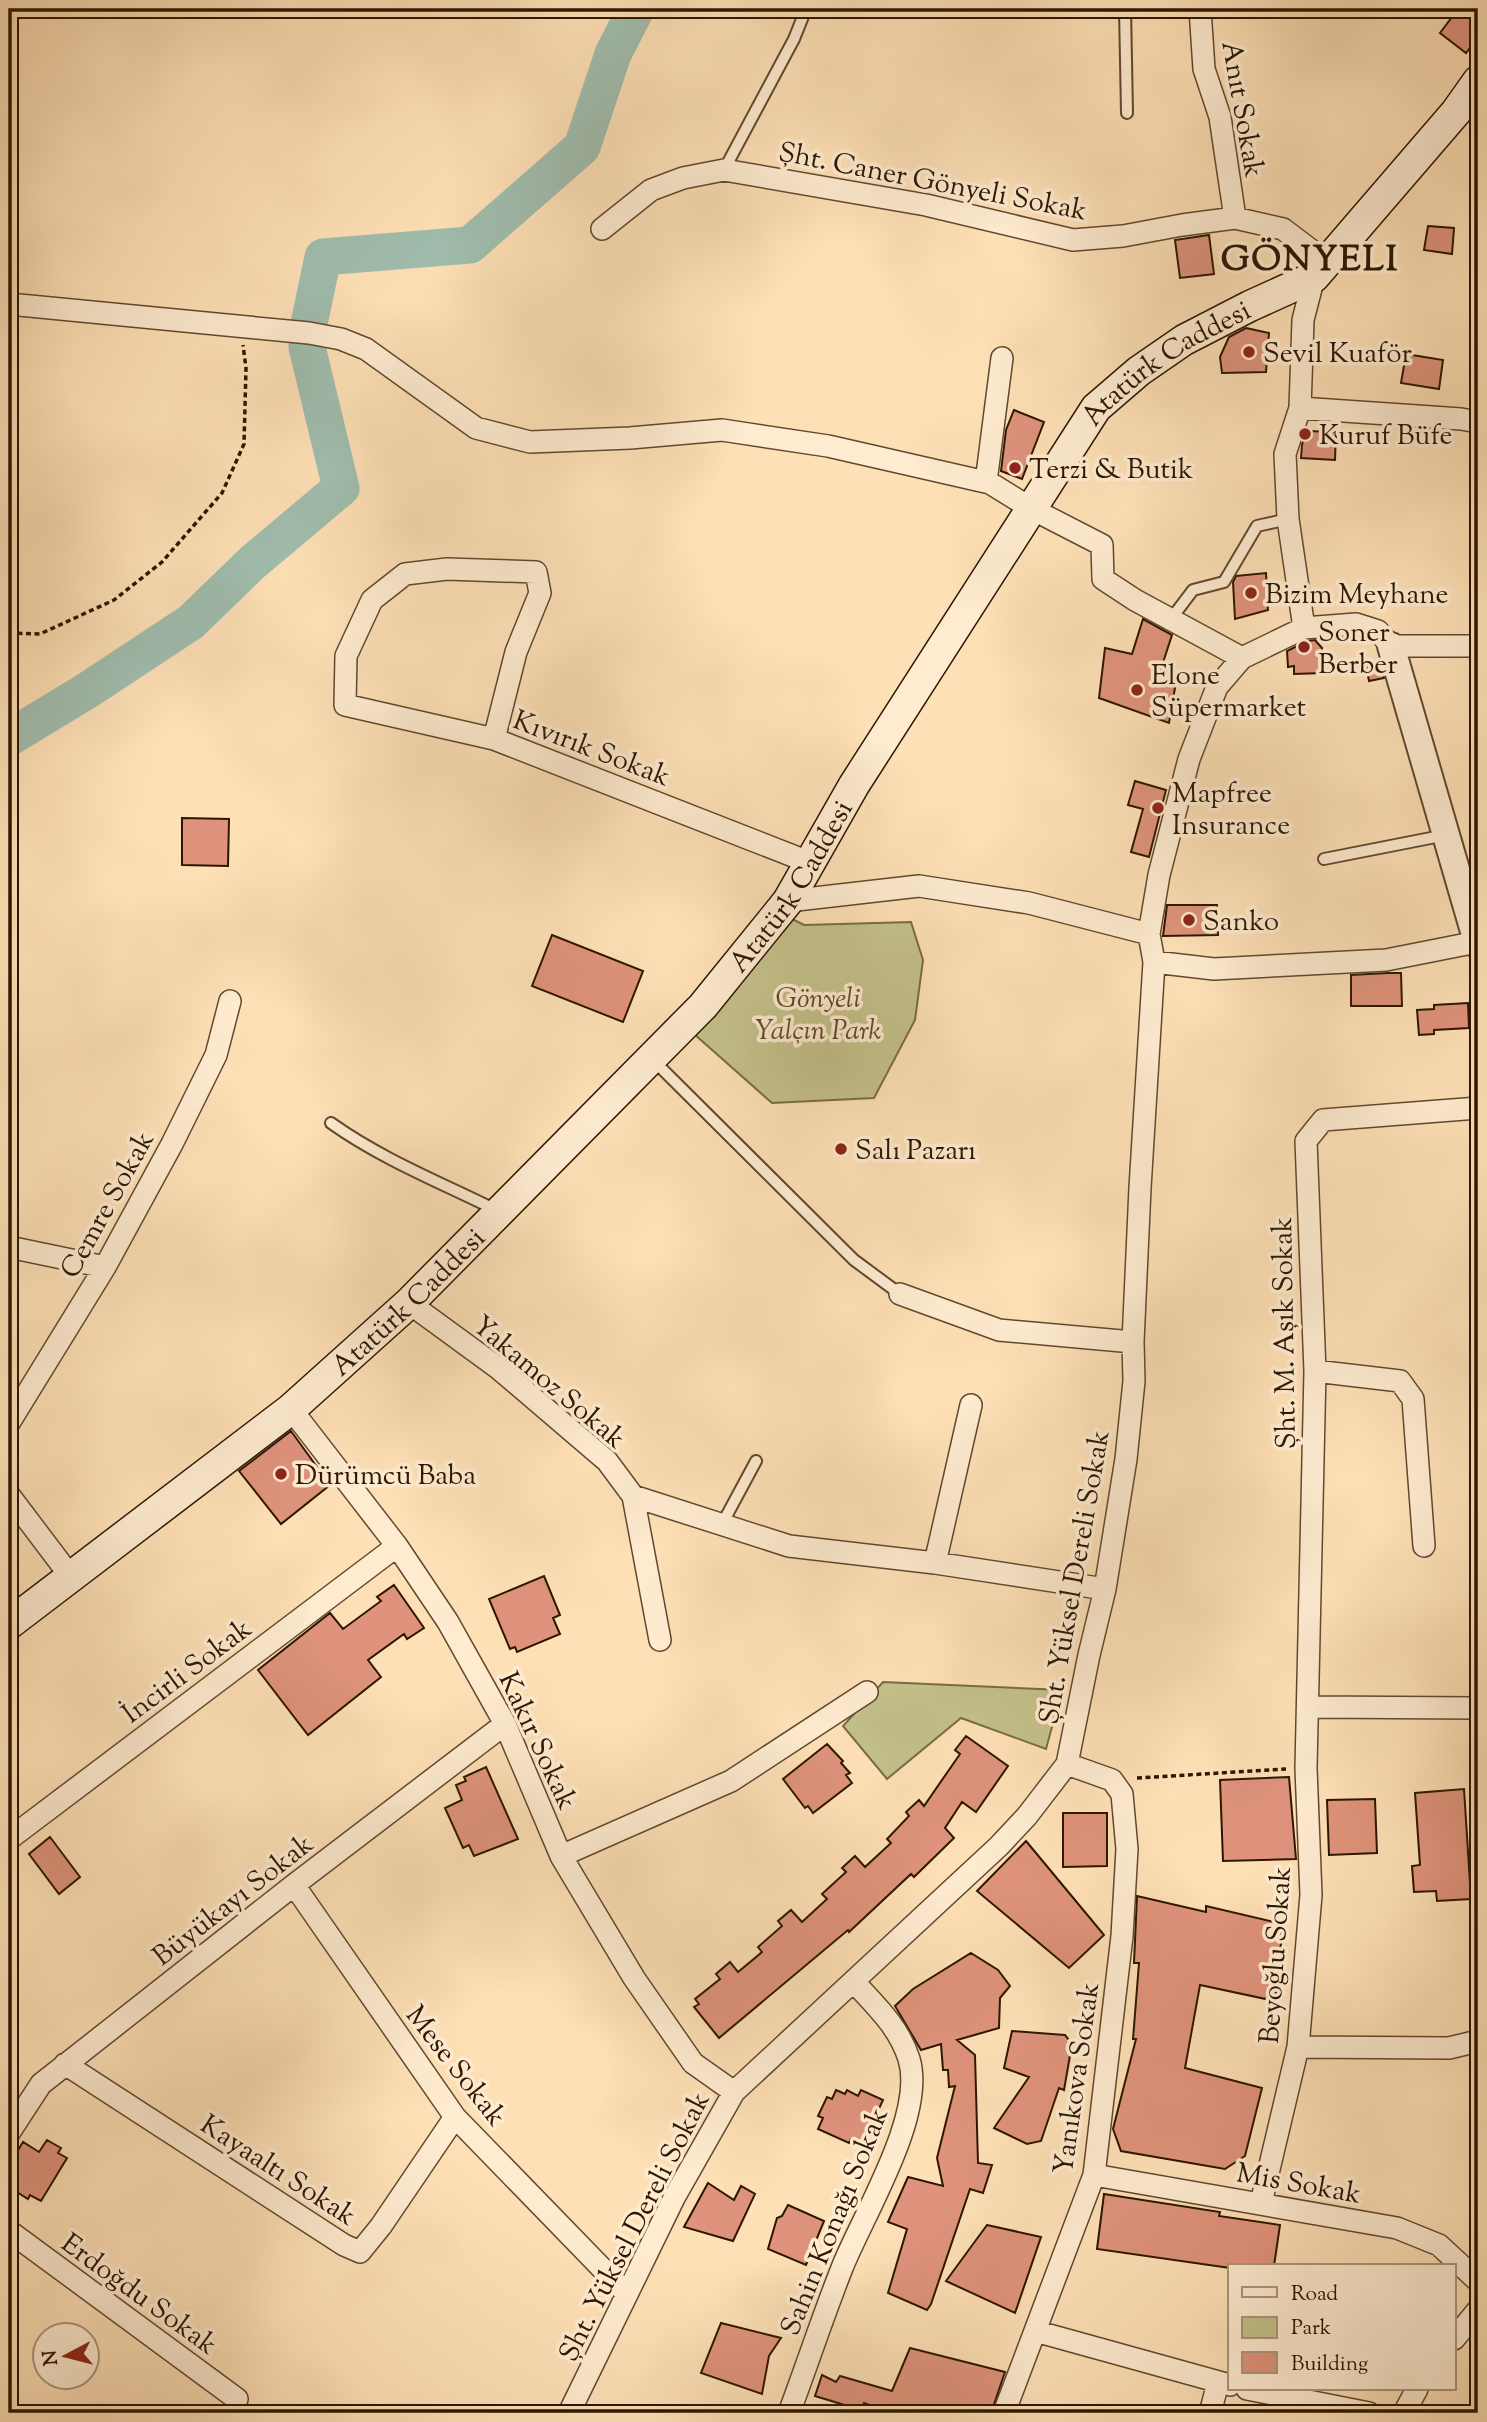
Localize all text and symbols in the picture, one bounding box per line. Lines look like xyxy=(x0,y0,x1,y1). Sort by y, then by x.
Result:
street label: Anıt Sokak xyxy=(1209,38,1273,181)
street label: Şht. Caner Gönyeli Sokak xyxy=(775,133,1090,232)
district label: GÖNYELI xyxy=(1221,236,1399,287)
street label: Atatürk Caddesi xyxy=(1073,292,1258,434)
place label: Sevil Kuaför xyxy=(1263,335,1412,375)
marker: Sevil Kuaför xyxy=(1241,344,1257,360)
place label: Kuruf Büfe xyxy=(1319,417,1453,457)
marker: Kuruf Büfe xyxy=(1297,426,1313,442)
place label: Terzi & Butik xyxy=(1029,451,1193,491)
marker: Terzi & Butik xyxy=(1007,460,1023,476)
place label: Bizim Meyhane xyxy=(1265,576,1449,616)
marker: Bizim Meyhane xyxy=(1243,585,1259,601)
place label: Soner Berber xyxy=(1318,614,1398,686)
marker: Soner Berber xyxy=(1296,639,1312,655)
place label: Elone Süpermarket xyxy=(1151,657,1307,729)
marker: Elone Süpermarket xyxy=(1129,682,1145,698)
street label: Kıvırık Sokak xyxy=(506,701,675,798)
place label: Mapfree Insurance xyxy=(1172,775,1290,847)
street label: Atatürk Caddesi xyxy=(721,794,864,982)
marker: Mapfree Insurance xyxy=(1150,800,1166,816)
place label: Sanko xyxy=(1203,903,1279,943)
marker: Sanko xyxy=(1181,912,1197,928)
park label: Gönyeli Yalçın Park xyxy=(755,980,882,1052)
street label: Cemre Sokak xyxy=(52,1125,166,1286)
place label: Salı Pazarı xyxy=(855,1132,976,1172)
marker: Salı Pazarı xyxy=(833,1141,849,1157)
street label: Şht. M. Aşık Sokak xyxy=(1264,1216,1308,1449)
street label: Atatürk Caddesi xyxy=(323,1220,496,1387)
street label: Yakamoz Sokak xyxy=(463,1307,633,1459)
street label: Şht. Yüksel Dereli Sokak xyxy=(1030,1427,1122,1728)
place label: Dürümcü Baba xyxy=(295,1457,476,1497)
marker: Dürümcü Baba xyxy=(273,1466,289,1482)
street label: İncirli Sokak xyxy=(115,1610,261,1735)
street label: Kakır Sokak xyxy=(487,1666,586,1817)
street label: Büyükayı Sokak xyxy=(145,1826,323,1977)
street label: Beyoğlu Sokak xyxy=(1251,1865,1303,2045)
street label: Yanıkova Sokak xyxy=(1045,1980,1111,2177)
street label: Mese Sokak xyxy=(395,1998,515,2136)
street label: Şht. Yüksel Dereli Sokak xyxy=(550,2085,721,2369)
street label: Sahin Konağı Sokak xyxy=(772,2102,900,2342)
street label: Kayaaltı Sokak xyxy=(191,2106,363,2237)
street label: Mis Sokak xyxy=(1233,2154,1364,2216)
street label: Erdoğdu Sokak xyxy=(52,2225,225,2366)
legend xyxy=(1228,2264,1456,2390)
text: Road xyxy=(1291,2280,1338,2310)
text: Park xyxy=(1291,2314,1332,2344)
north arrow xyxy=(32,2320,102,2390)
text: N xyxy=(37,2349,66,2367)
text: Building xyxy=(1291,2350,1368,2380)

